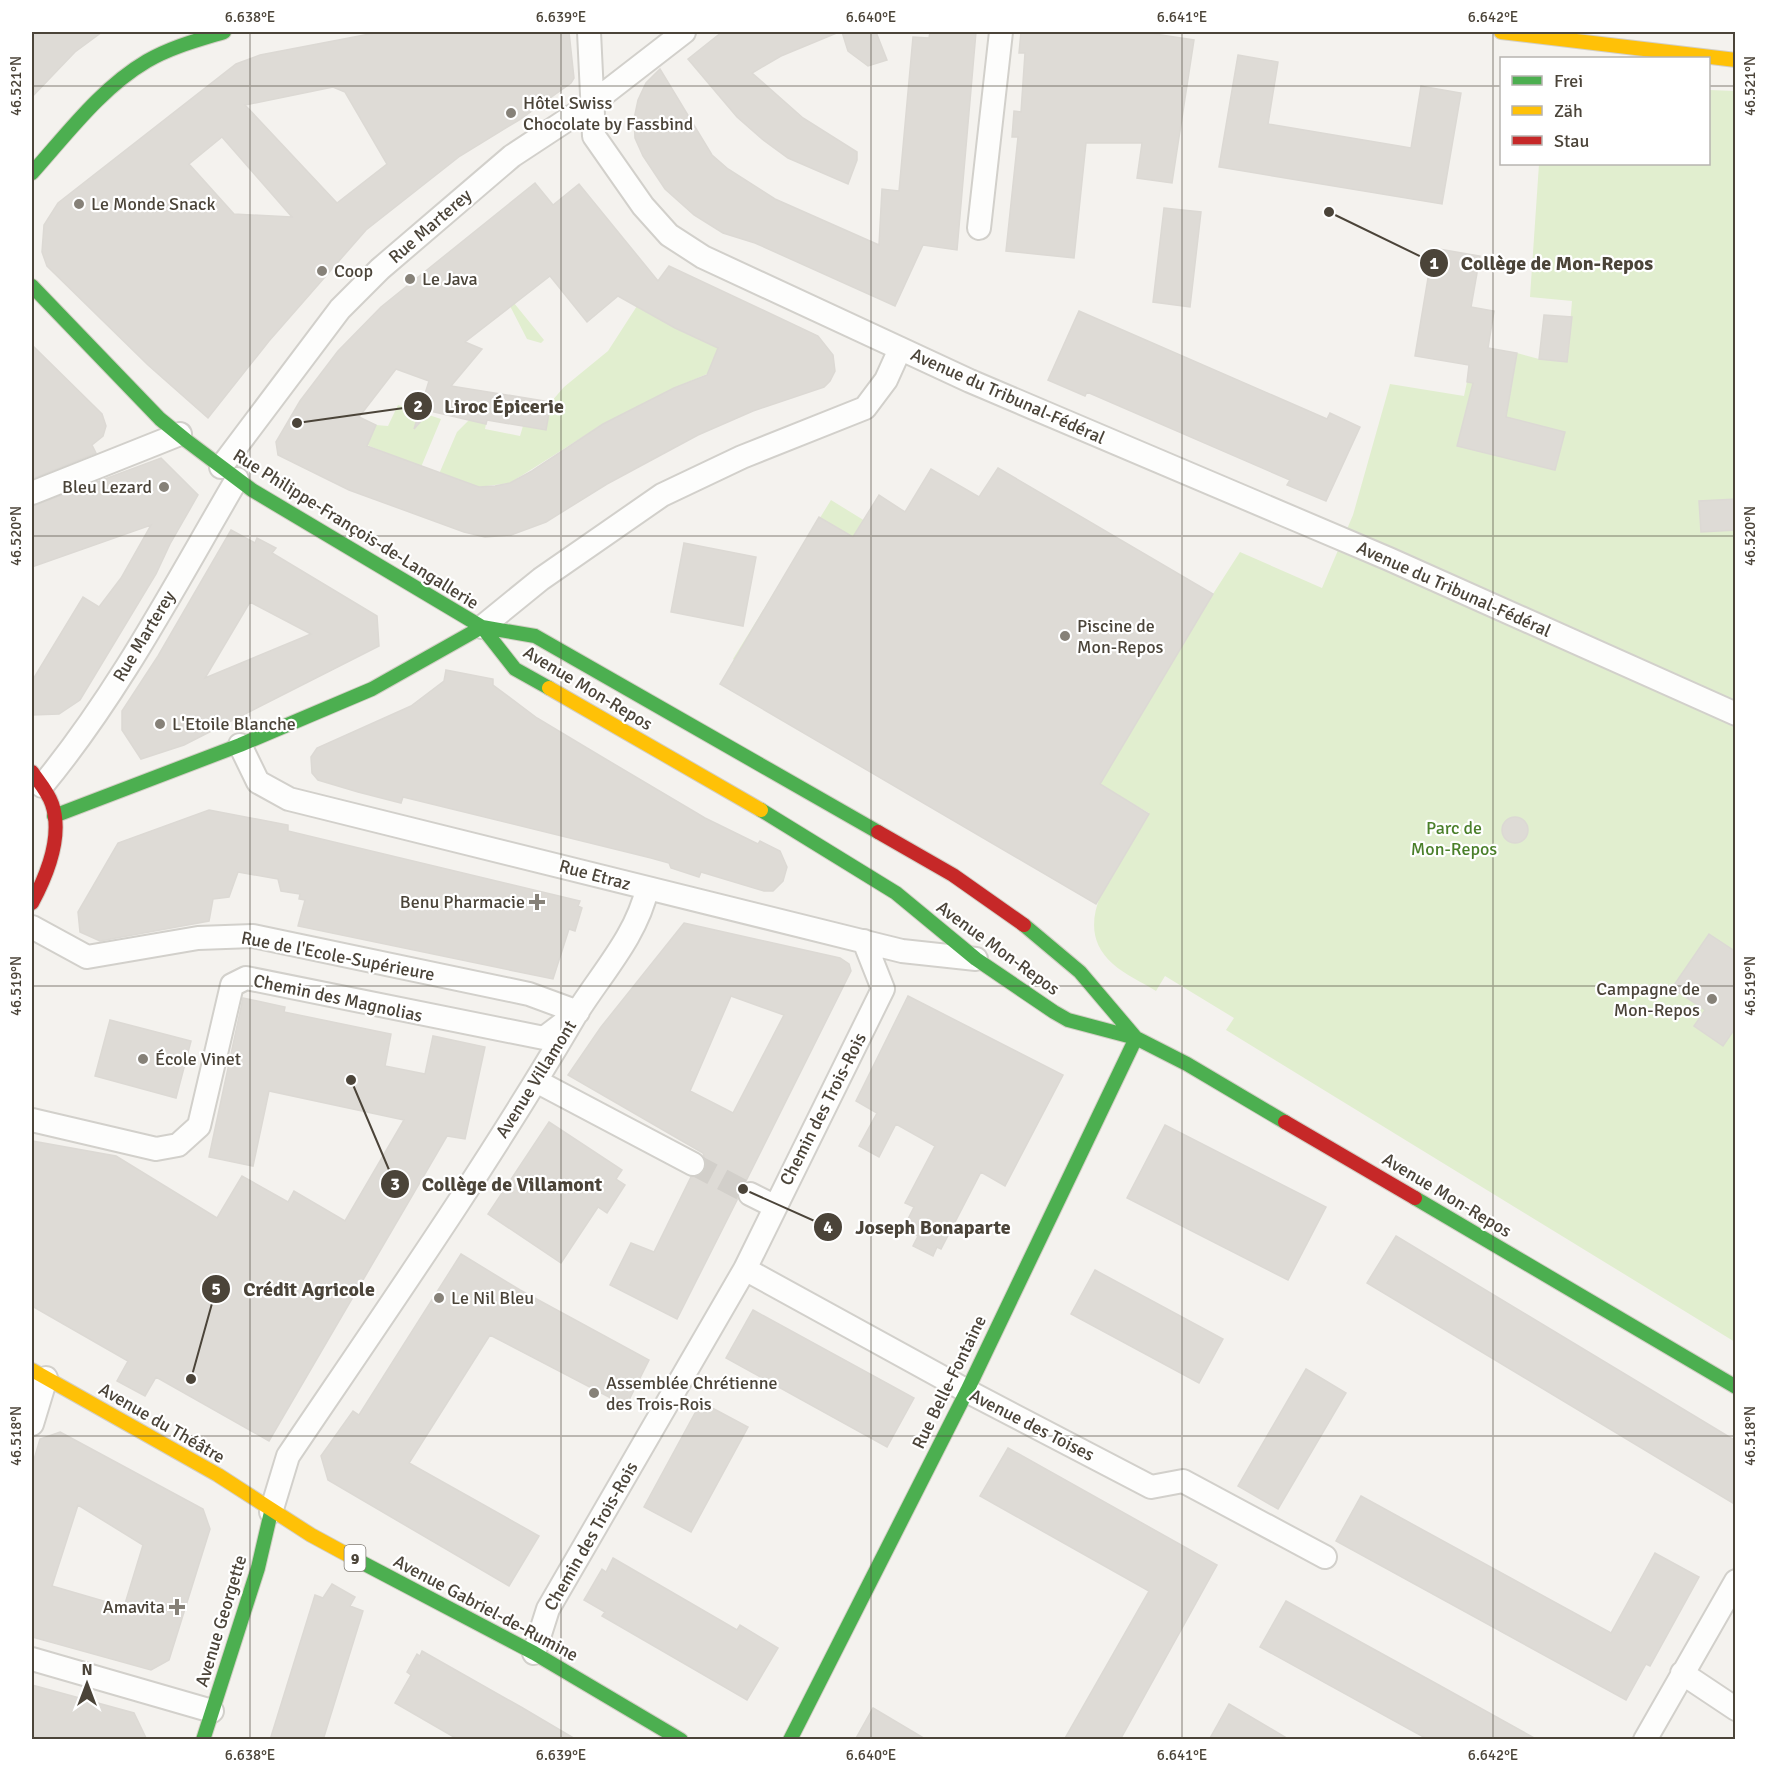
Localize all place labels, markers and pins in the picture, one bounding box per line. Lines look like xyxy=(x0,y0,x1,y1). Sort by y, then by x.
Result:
place label: Hôtel Swiss Chocolate by Fassbind xyxy=(523,92,693,135)
marker: Hôtel Swiss Chocolate by Fassbind xyxy=(504,106,518,120)
place label: Le Monde Snack xyxy=(91,193,216,215)
marker: Le Monde Snack xyxy=(72,197,86,211)
callout: Collège de Mon-Repos xyxy=(1419,244,1665,282)
place label: Coop xyxy=(334,260,373,282)
marker: Coop xyxy=(315,264,329,278)
place label: Le Java xyxy=(422,268,478,290)
marker: Le Java xyxy=(403,272,417,286)
callout: Liroc Épicerie xyxy=(403,387,576,425)
place label: Bleu Lezard xyxy=(62,476,152,498)
marker: Bleu Lezard xyxy=(157,480,171,494)
place label: Piscine de Mon-Repos xyxy=(1077,615,1163,658)
marker: Piscine de Mon-Repos xyxy=(1058,629,1072,643)
place label: L'Etoile Blanche xyxy=(172,713,296,735)
marker: L'Etoile Blanche xyxy=(153,717,167,731)
place label: Benu Pharmacie xyxy=(400,891,525,913)
marker: Benu Pharmacie xyxy=(530,895,544,909)
place label: Campagne de Mon-Repos xyxy=(1596,978,1700,1021)
marker: Campagne de Mon-Repos xyxy=(1705,992,1719,1006)
place label: École Vinet xyxy=(155,1048,241,1070)
marker: École Vinet xyxy=(136,1052,150,1066)
callout: Collège de Villamont xyxy=(380,1165,614,1203)
callout: Joseph Bonaparte xyxy=(813,1208,1022,1246)
callout: Crédit Agricole xyxy=(201,1270,387,1308)
place label: Le Nil Bleu xyxy=(451,1287,534,1309)
marker: Le Nil Bleu xyxy=(432,1291,446,1305)
place label: Assemblée Chrétienne des Trois-Rois xyxy=(606,1372,778,1415)
marker: Assemblée Chrétienne des Trois-Rois xyxy=(587,1386,601,1400)
place label: Amavita xyxy=(103,1596,165,1618)
marker: Amavita xyxy=(170,1600,184,1614)

